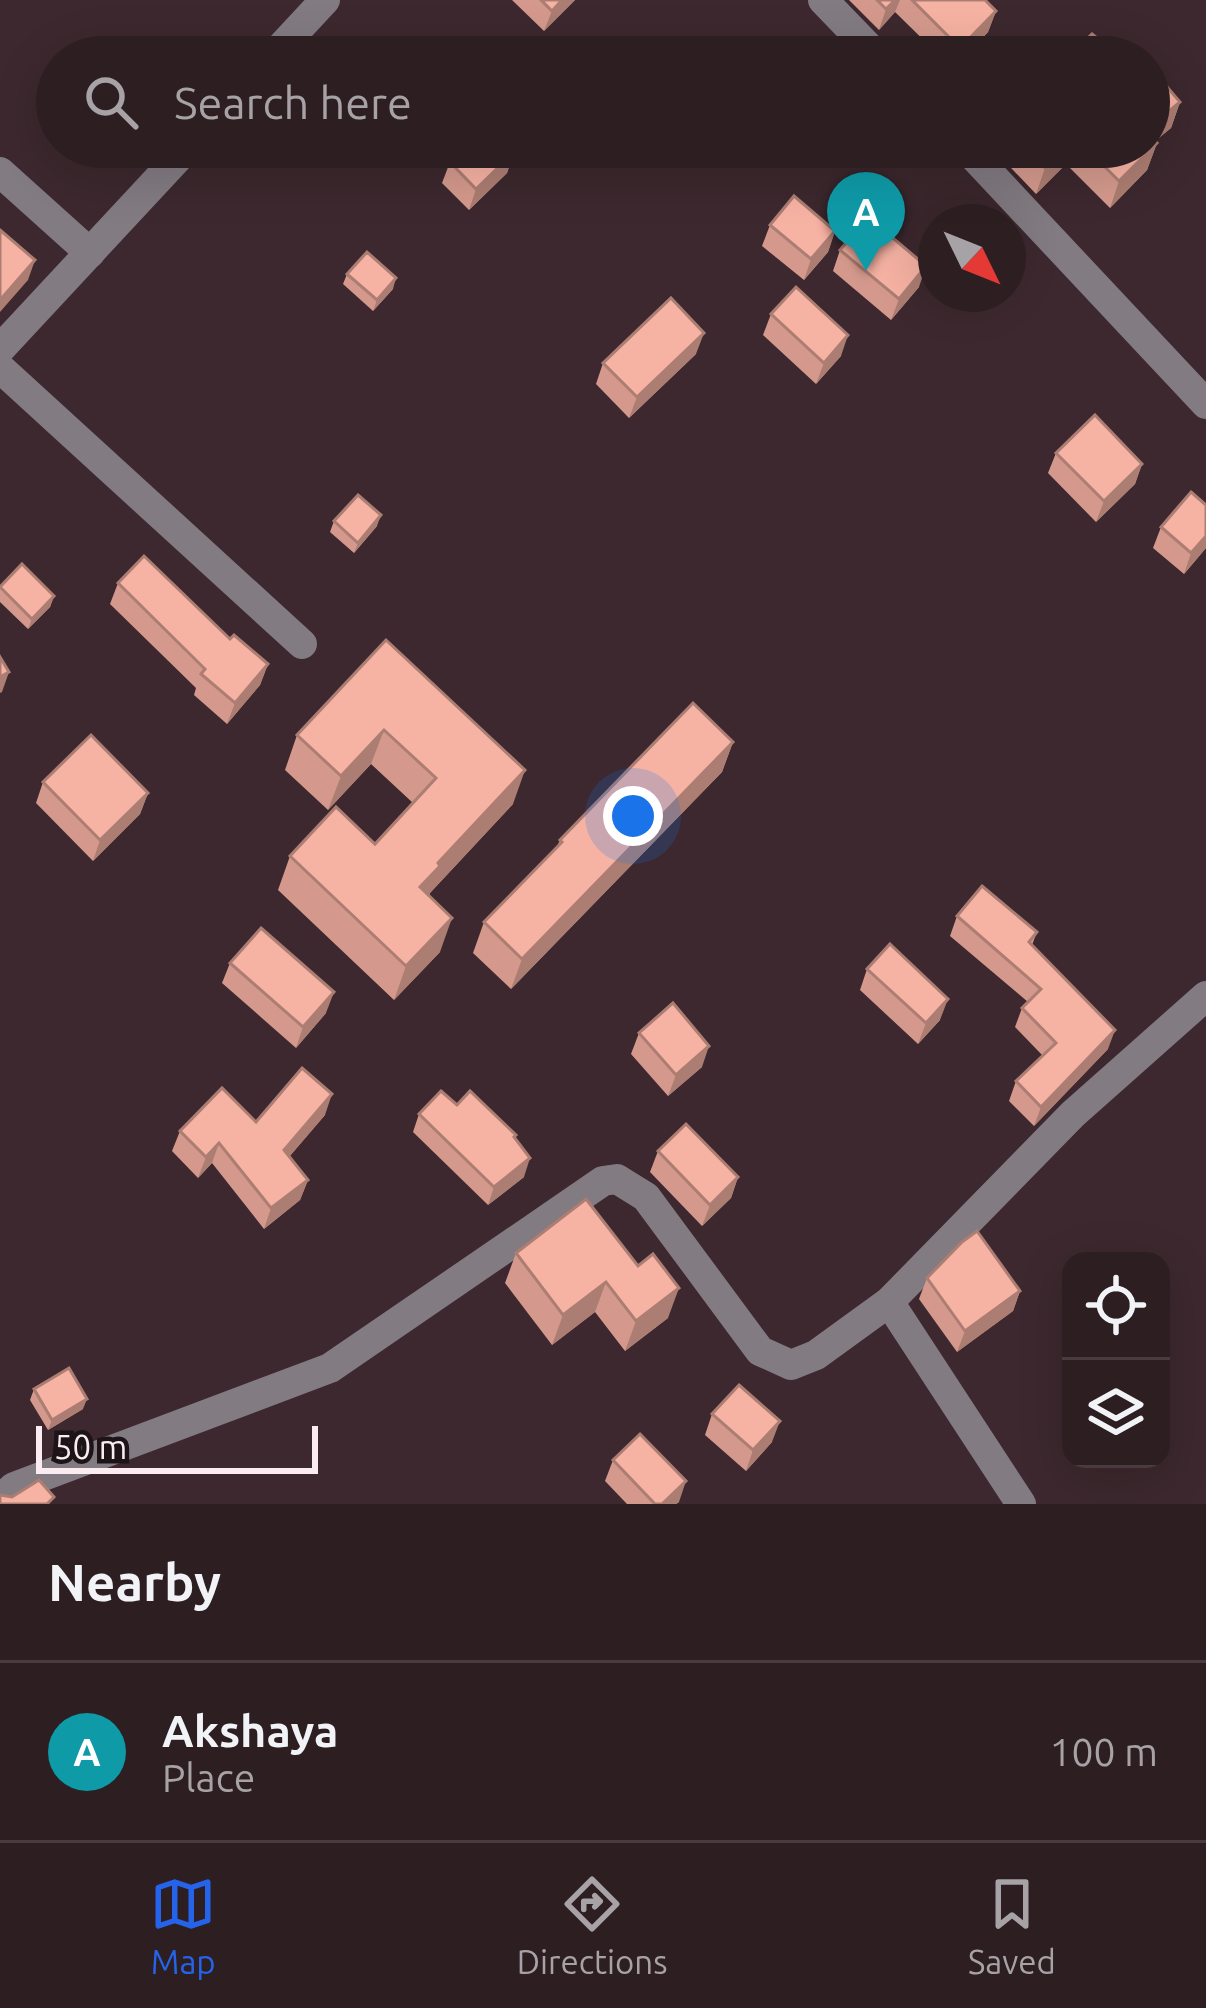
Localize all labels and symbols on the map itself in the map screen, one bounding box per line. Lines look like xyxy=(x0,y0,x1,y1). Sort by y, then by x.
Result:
pin: A xyxy=(827,172,905,271)
north arrow xyxy=(918,204,1026,312)
your location xyxy=(603,786,663,846)
scale bar xyxy=(36,1420,318,1473)

